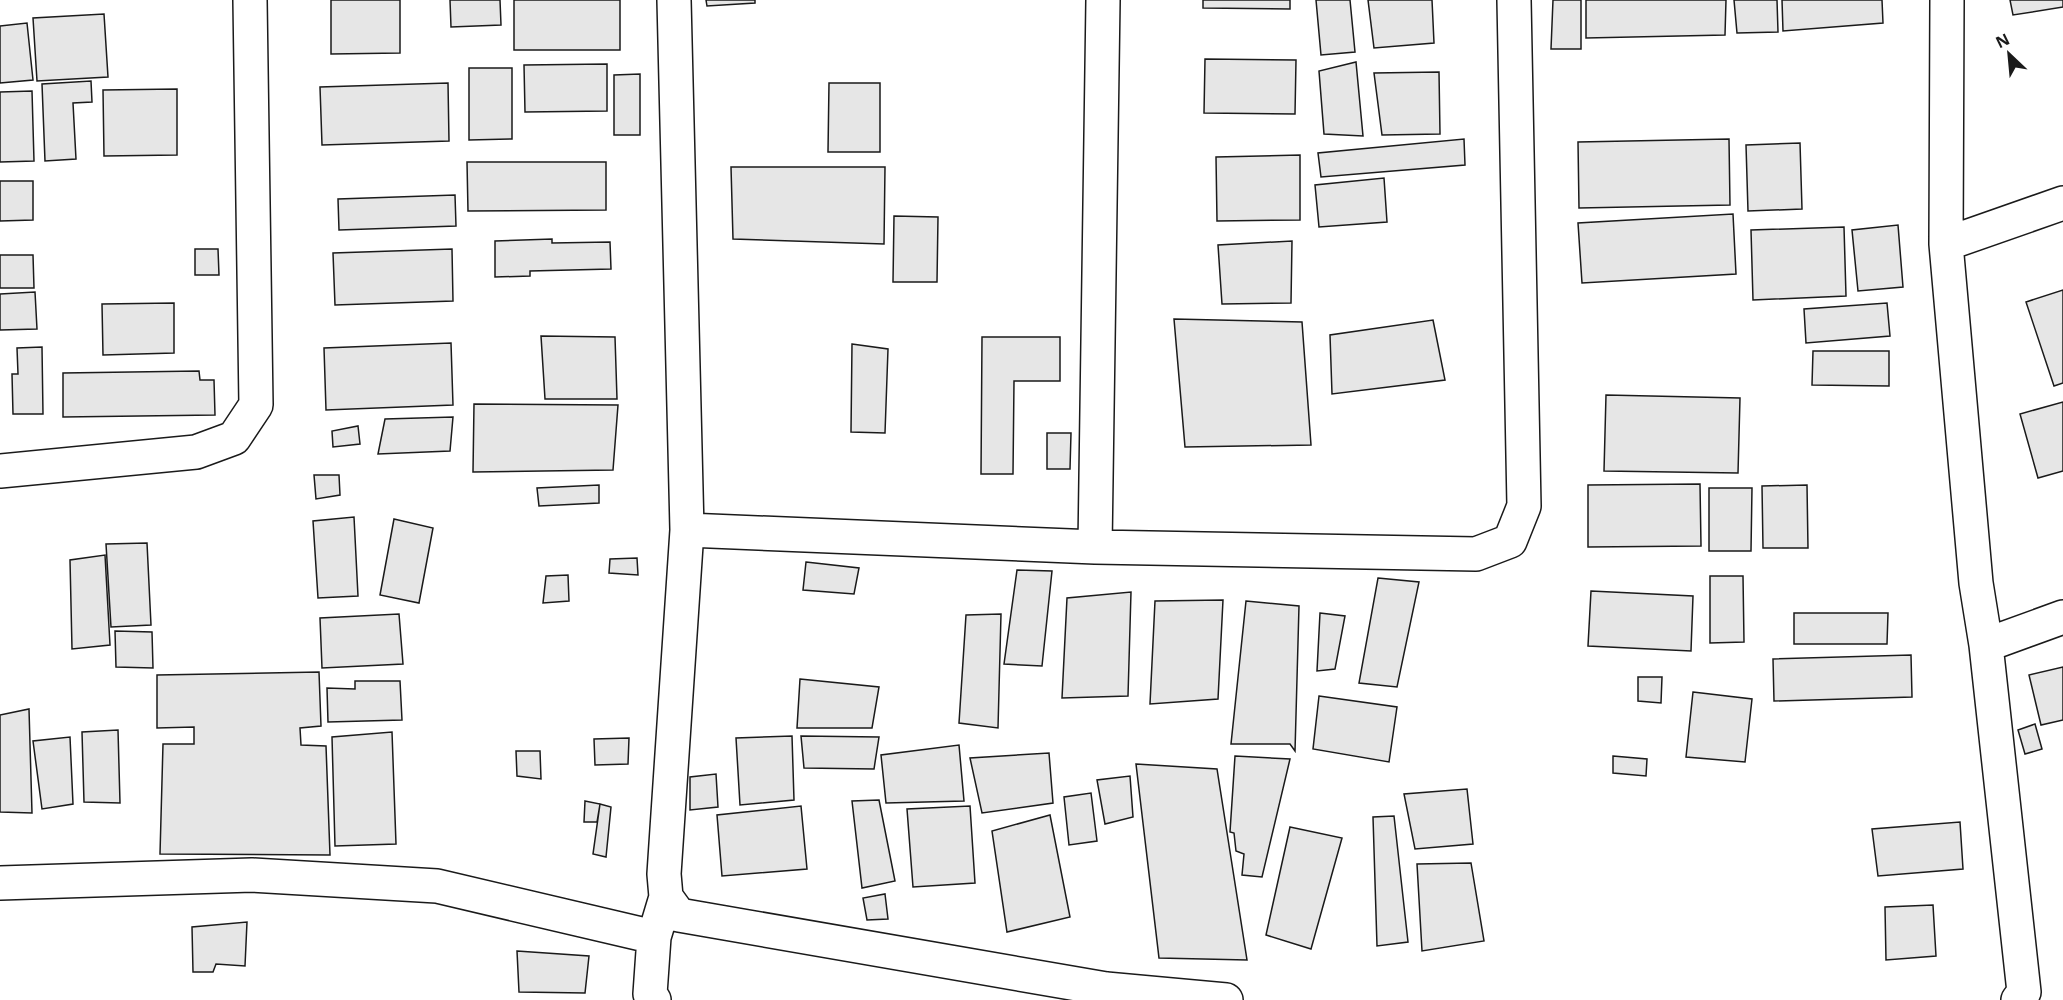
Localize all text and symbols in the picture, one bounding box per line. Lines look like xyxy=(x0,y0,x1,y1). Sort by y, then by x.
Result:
north arrow xyxy=(1979,24,2039,84)
text: N xyxy=(1992,28,2013,53)

